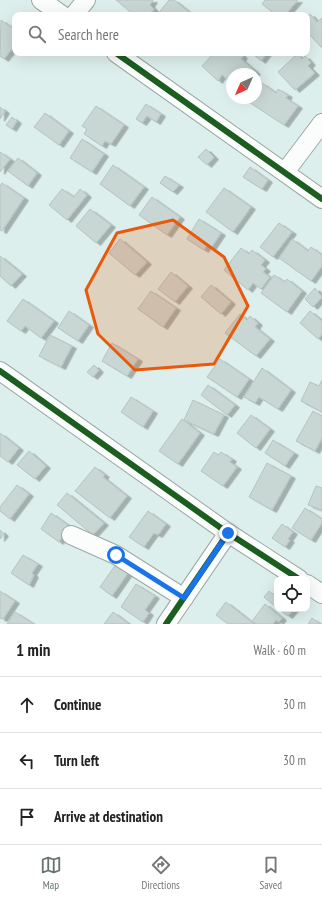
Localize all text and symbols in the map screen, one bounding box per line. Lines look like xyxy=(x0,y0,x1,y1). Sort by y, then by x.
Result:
search box xyxy=(12,12,310,56)
icon: search xyxy=(26,23,48,45)
text: Search here xyxy=(58,25,119,44)
north arrow xyxy=(226,68,262,104)
route end xyxy=(219,524,237,542)
route start xyxy=(107,546,125,564)
map controls xyxy=(274,576,310,612)
button: locate xyxy=(274,576,310,612)
text: 1 min xyxy=(16,639,50,661)
text: Walk · 60 m xyxy=(254,642,306,659)
icon: ahead xyxy=(16,694,38,716)
text: Continue xyxy=(54,695,101,714)
text: 30 m xyxy=(283,696,306,713)
icon: left xyxy=(16,750,38,772)
text: Turn left xyxy=(54,751,99,770)
text: 30 m xyxy=(283,752,306,769)
icon: arrive xyxy=(16,806,38,828)
text: Arrive at destination xyxy=(54,807,163,826)
tab: Map xyxy=(40,854,62,892)
tab: Directions xyxy=(142,854,180,892)
tab: Saved xyxy=(259,854,282,892)

